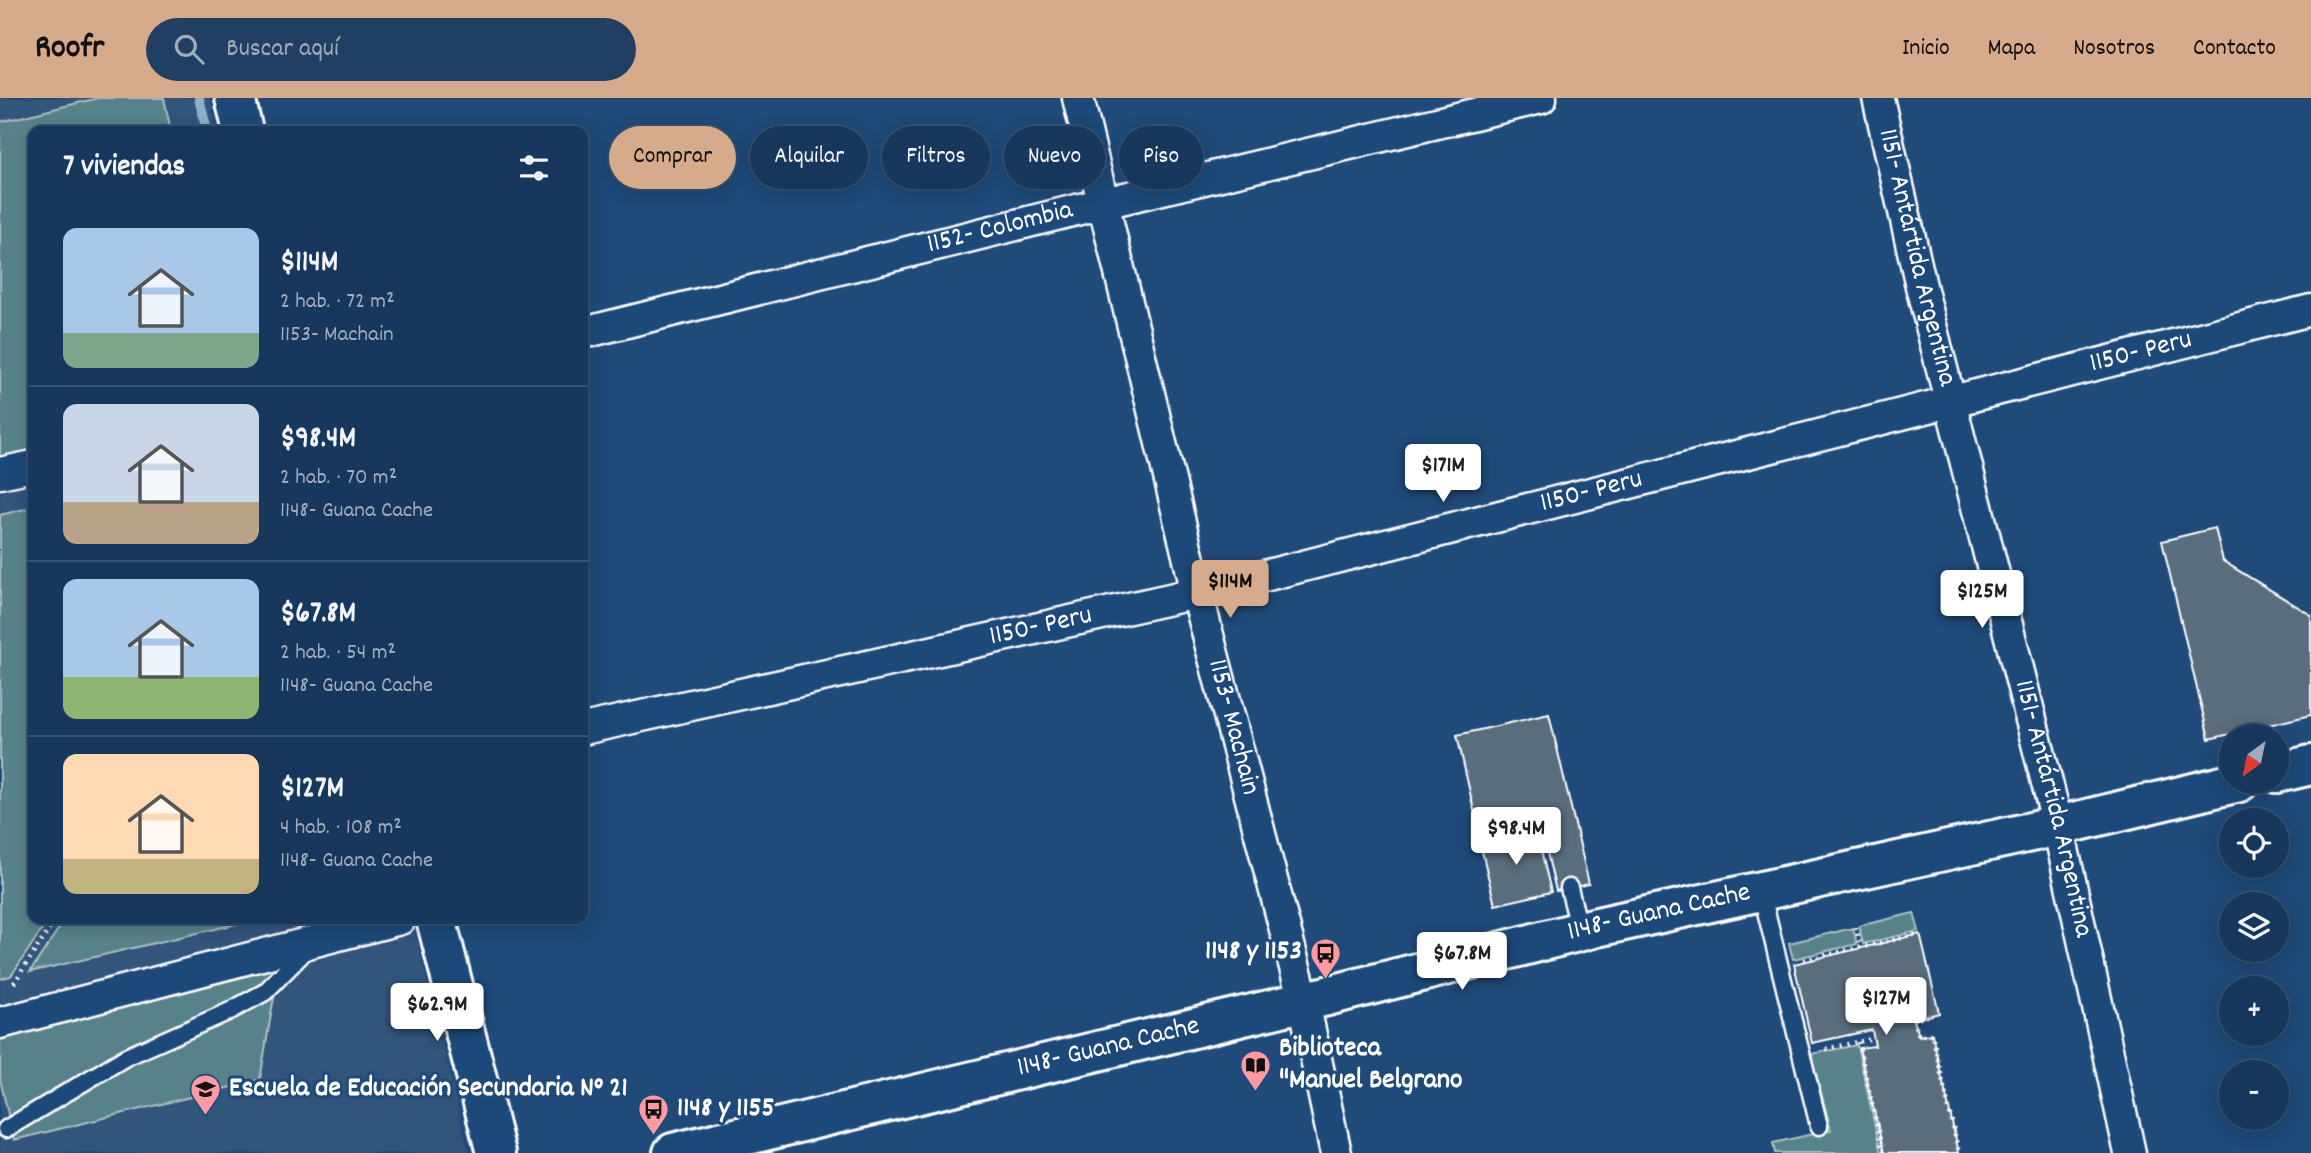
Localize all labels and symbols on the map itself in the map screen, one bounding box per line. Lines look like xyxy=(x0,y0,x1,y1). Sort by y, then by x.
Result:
street label: 1151- Antártida Argentina xyxy=(1866,125,1966,391)
street label: 1152- Colombia xyxy=(923,191,1078,266)
street label: 1150- Peru xyxy=(2086,321,2196,385)
pin: $171M xyxy=(1394,444,1492,504)
street label: 1150- Peru xyxy=(1536,461,1647,525)
pin: $114M xyxy=(1181,560,1279,620)
pin: $125M xyxy=(1933,570,2031,630)
street label: 1150- Peru xyxy=(986,597,1096,658)
street label: 1153- Machain xyxy=(1195,655,1269,799)
street label: 1151- Antártida Argentina xyxy=(2002,676,2102,942)
north arrow xyxy=(2219,724,2289,794)
pin: $98.4M xyxy=(1459,808,1573,867)
street label: 1148- Guana Cache xyxy=(1564,874,1755,954)
pin: $67.8M xyxy=(1405,932,1519,992)
place label: 1148 y 1153 xyxy=(1205,933,1302,973)
bus stop icon: 1148 y 1153 xyxy=(1308,936,1342,980)
pin: $127M xyxy=(1837,978,1935,1037)
pin: $62.9M xyxy=(380,984,494,1043)
street label: 1148- Guana Cache xyxy=(1013,1007,1204,1090)
place label: Biblioteca "Manuel Belgrano xyxy=(1279,1030,1462,1102)
library icon: Biblioteca "Manuel Belgrano xyxy=(1239,1049,1273,1093)
place label: Escuela de Educación Secundaria N° 21 xyxy=(229,1070,628,1110)
school or university icon: Escuela de Educación Secundaria N° 21 xyxy=(189,1073,223,1117)
place label: 1148 y 1155 xyxy=(677,1090,774,1130)
bus stop icon: 1148 y 1155 xyxy=(637,1093,671,1137)

